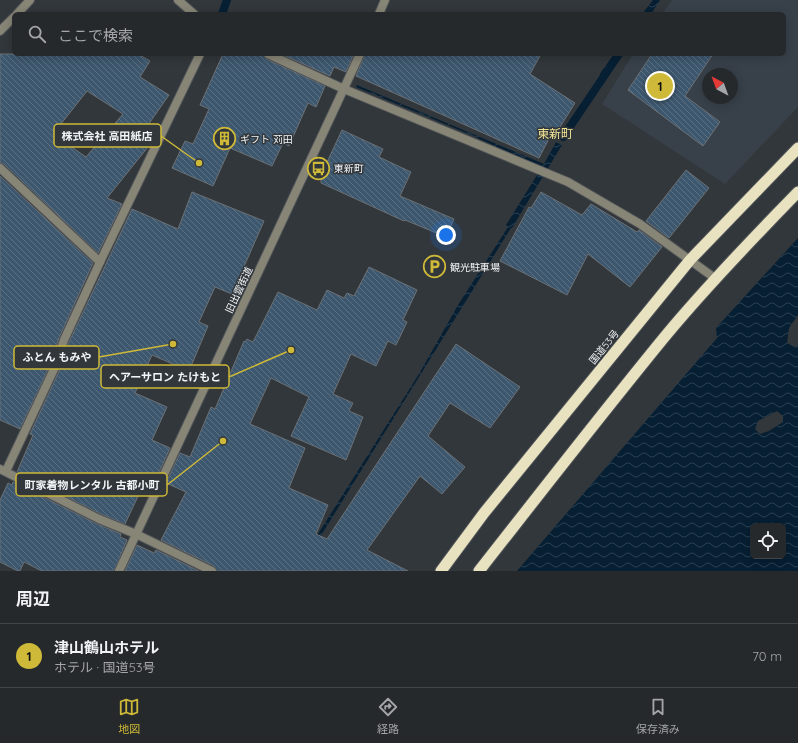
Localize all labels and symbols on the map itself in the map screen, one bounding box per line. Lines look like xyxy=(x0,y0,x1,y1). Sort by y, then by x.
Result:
north arrow xyxy=(702,68,738,104)
pin: 1 xyxy=(647,71,673,101)
callout: 株式会社 高田紙店 xyxy=(54,124,161,147)
building icon: ギフト 苅田 xyxy=(211,126,237,152)
district label: 東新町 xyxy=(537,126,573,141)
text: 株式会社 高田紙店 xyxy=(61,129,153,143)
place label: ギフト 苅田 xyxy=(240,133,293,146)
bus stop icon: 東新町 xyxy=(306,155,332,181)
place label: 東新町 xyxy=(334,162,364,175)
your location xyxy=(436,225,456,245)
parking icon: 観光駐車場 xyxy=(421,254,447,280)
place label: 観光駐車場 xyxy=(450,261,500,274)
street label: 旧出雲街道 xyxy=(223,265,255,315)
street label: 国道53号 xyxy=(586,327,622,367)
callout: ふとん もみや xyxy=(14,346,99,369)
text: ふとん もみや xyxy=(22,350,92,364)
callout: ヘアーサロン たけもと xyxy=(101,365,229,388)
text: ヘアーサロン たけもと xyxy=(109,370,221,384)
callout: 町家着物レンタル 古都小町 xyxy=(16,473,167,496)
text: 町家着物レンタル 古都小町 xyxy=(24,478,160,492)

